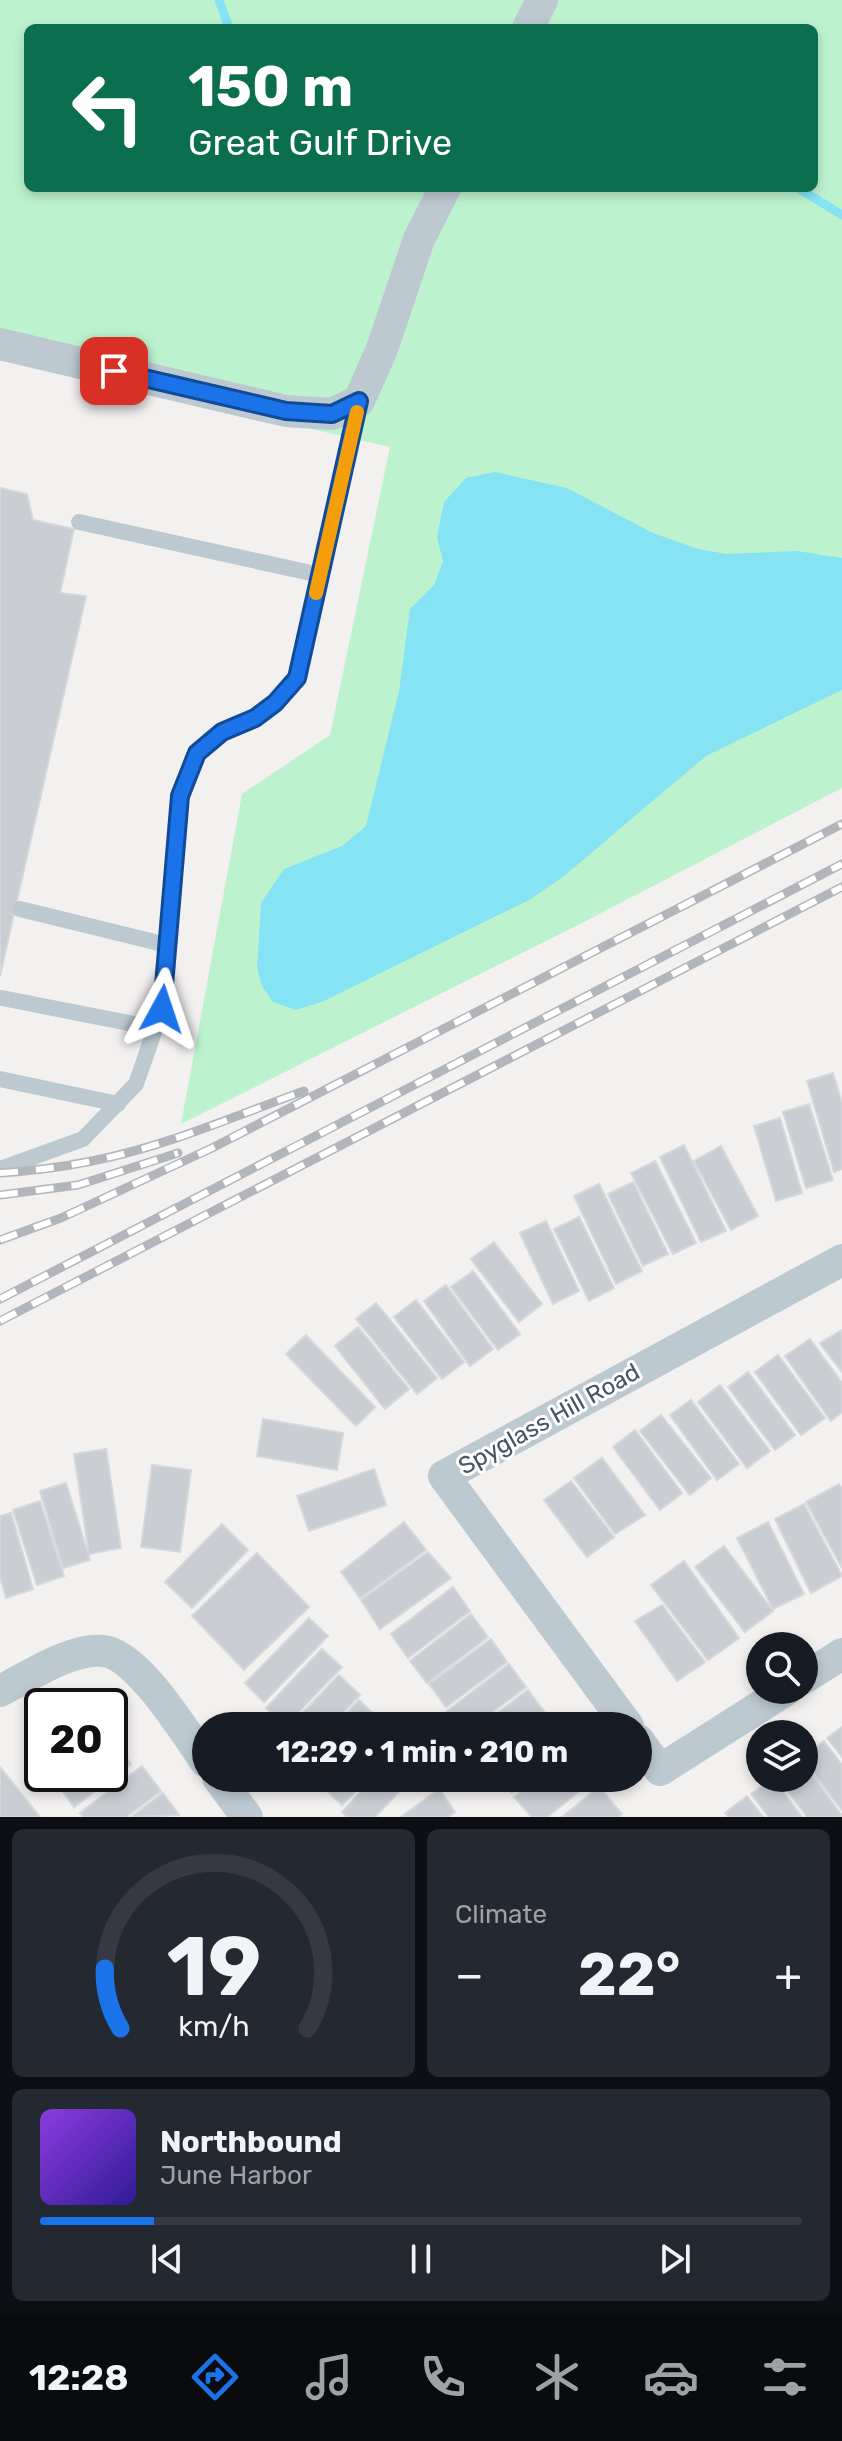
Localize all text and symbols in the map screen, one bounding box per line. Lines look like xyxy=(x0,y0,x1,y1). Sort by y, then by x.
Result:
text: 150 m xyxy=(188,54,353,120)
icon: left xyxy=(56,56,160,160)
text: Great Gulf Drive xyxy=(188,121,452,164)
pin xyxy=(80,337,148,405)
icon: arrive xyxy=(92,349,136,393)
position arrow xyxy=(120,967,204,1051)
street label: Spyglass Hill Road xyxy=(454,1358,644,1480)
map controls xyxy=(746,1632,818,1792)
button: search xyxy=(746,1632,818,1704)
speed limit sign: 20 xyxy=(24,1688,128,1792)
button: layers xyxy=(746,1720,818,1792)
text: 12:29 · 1 min · 210 m xyxy=(276,1734,568,1770)
text: Climate xyxy=(455,1899,547,1930)
text: 19 xyxy=(166,1917,261,2016)
text: 22° xyxy=(578,1939,680,2010)
text: − xyxy=(455,1949,484,2001)
text: + xyxy=(775,1949,802,2001)
text: km/h xyxy=(178,2009,249,2043)
text: Northbound xyxy=(160,2124,342,2160)
text: June Harbor xyxy=(160,2160,312,2191)
icon: previous xyxy=(145,2237,189,2281)
icon: pause xyxy=(399,2237,443,2281)
icon: next xyxy=(653,2237,697,2281)
icon: directions xyxy=(187,2349,243,2405)
icon: music xyxy=(301,2349,357,2405)
icon: phone xyxy=(415,2349,471,2405)
icon: climate xyxy=(529,2349,585,2405)
icon: car xyxy=(643,2349,699,2405)
icon: filters xyxy=(757,2349,813,2405)
text: 12:28 xyxy=(29,2356,129,2399)

